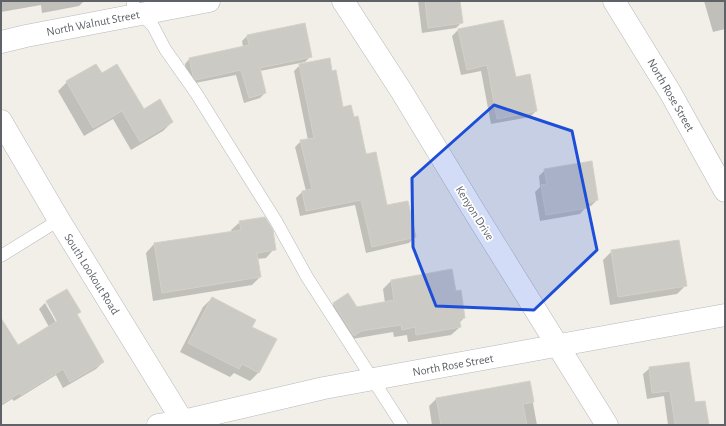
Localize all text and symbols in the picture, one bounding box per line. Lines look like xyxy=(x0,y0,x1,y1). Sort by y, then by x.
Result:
street label: North Walnut Street xyxy=(45,8,141,38)
street label: North Rose Street xyxy=(645,56,697,134)
street label: Kenyon Drive xyxy=(453,184,496,243)
street label: South Lookout Road xyxy=(62,231,122,317)
street label: North Rose Street xyxy=(412,352,495,378)

